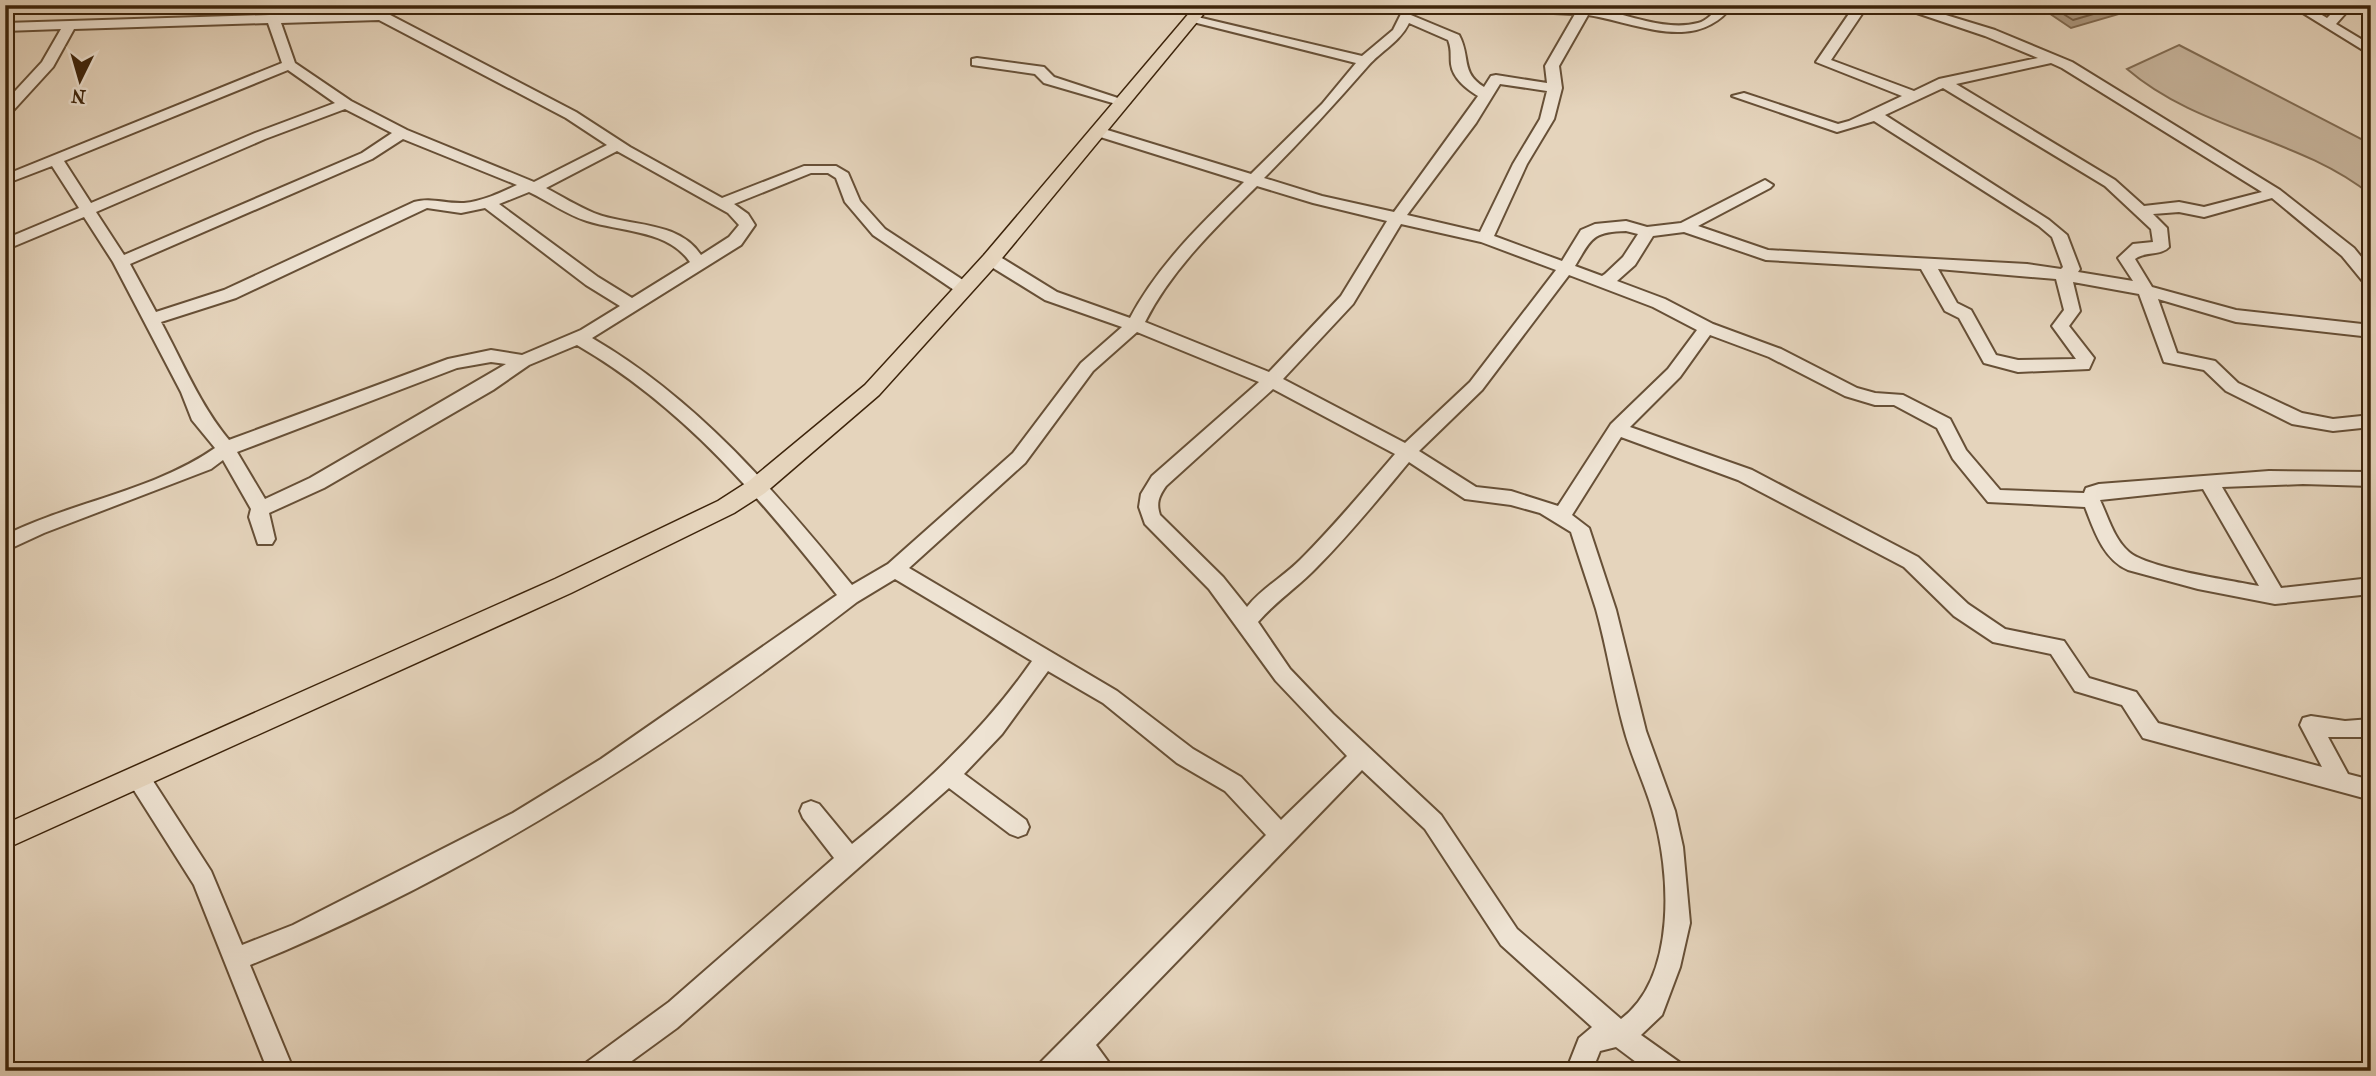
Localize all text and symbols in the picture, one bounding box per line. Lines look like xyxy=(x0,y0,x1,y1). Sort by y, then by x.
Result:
north arrow xyxy=(46,46,116,116)
text: N xyxy=(70,84,87,108)

